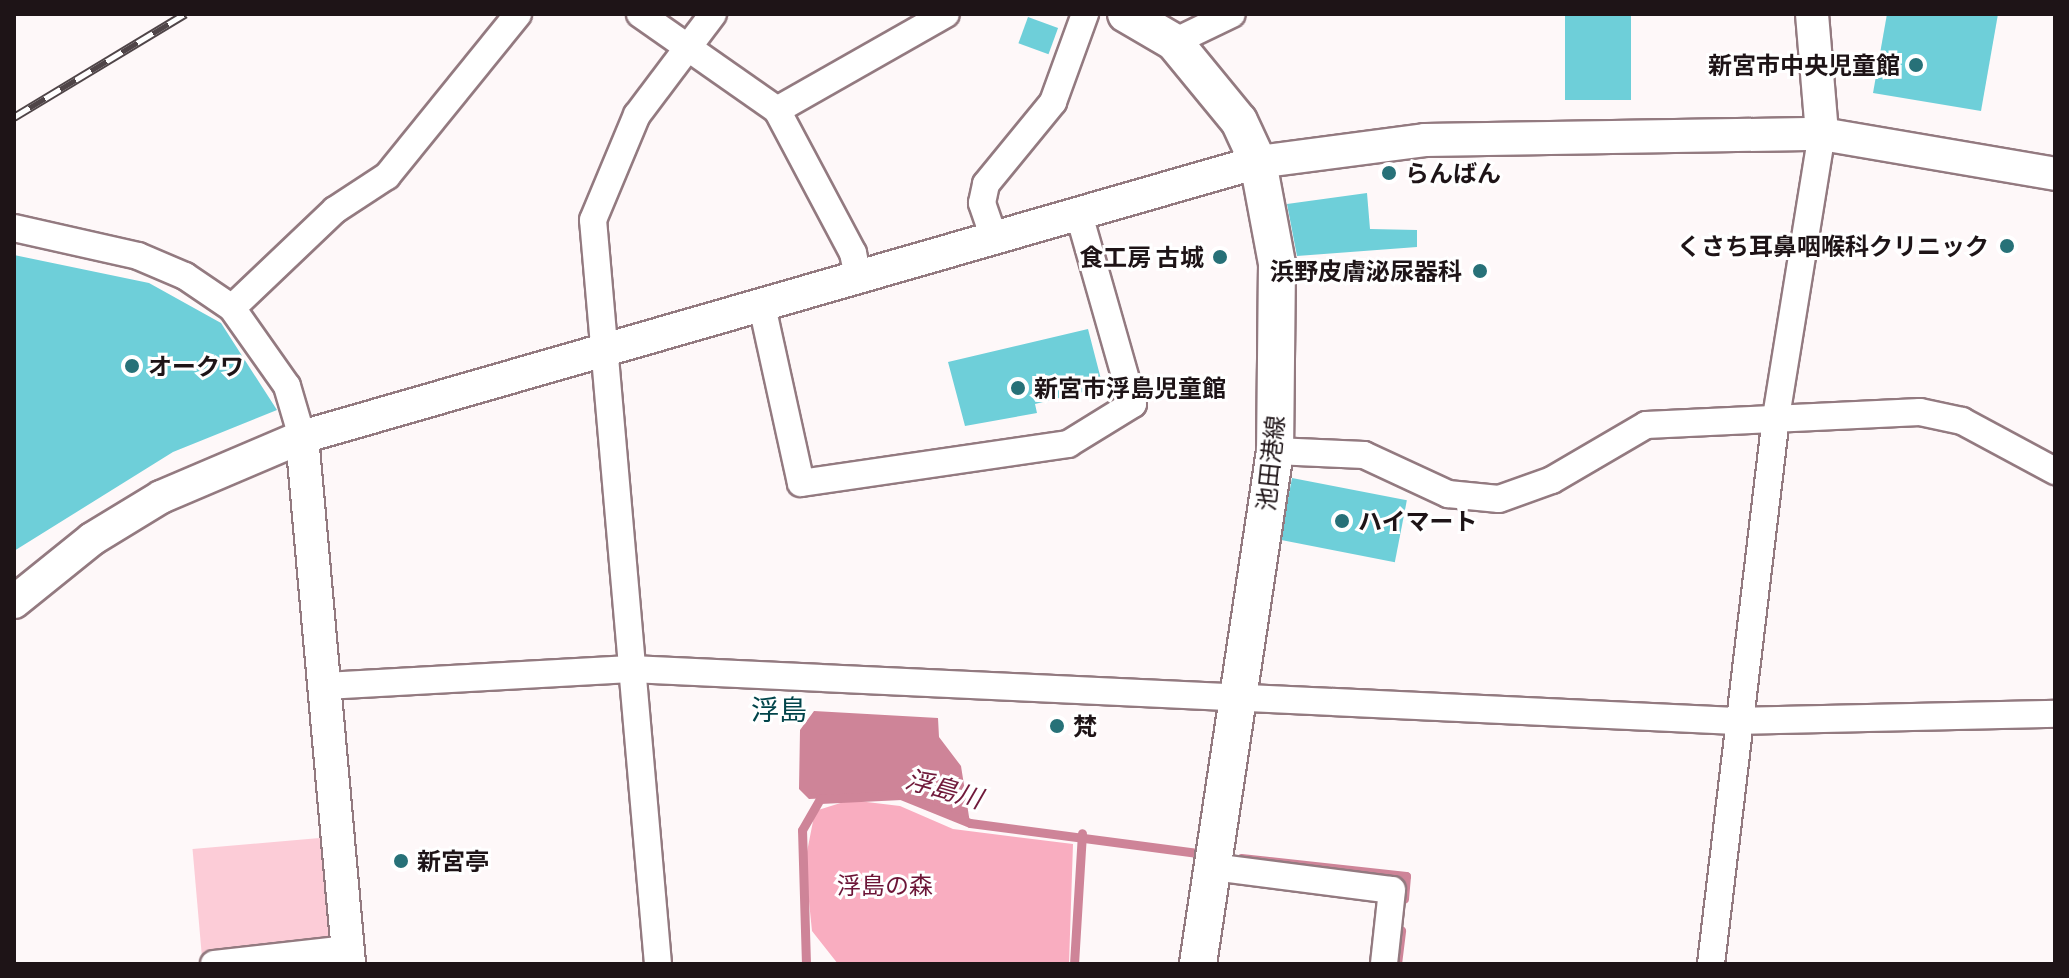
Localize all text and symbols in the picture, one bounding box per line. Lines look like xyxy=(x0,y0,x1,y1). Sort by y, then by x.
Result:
place label: 新宮市中央児童館 xyxy=(1708,51,1900,79)
marker: 新宮市中央児童館 xyxy=(1907,56,1925,74)
place label: らんばん xyxy=(1405,159,1501,187)
marker: らんばん xyxy=(1380,164,1398,182)
place label: くさち耳鼻咽喉科クリニック xyxy=(1677,232,1989,260)
marker: くさち耳鼻咽喉科クリニック xyxy=(1996,235,2018,257)
place label: 食工房 古城 xyxy=(1079,243,1204,271)
marker: 食工房 古城 xyxy=(1211,248,1229,266)
place label: 浜野皮膚泌尿器科 xyxy=(1270,257,1462,285)
marker: 浜野皮膚泌尿器科 xyxy=(1469,260,1491,282)
place label: オークワ xyxy=(148,352,244,380)
marker: オークワ xyxy=(123,357,141,375)
place label: 新宮市浮島児童館 xyxy=(1034,374,1226,402)
marker: 新宮市浮島児童館 xyxy=(1009,379,1027,397)
street label: 池田港線 xyxy=(1251,414,1289,512)
place label: ハイマート xyxy=(1358,507,1478,535)
marker: ハイマート xyxy=(1333,512,1351,530)
district label: 浮島 xyxy=(751,692,807,726)
place label: 梵 xyxy=(1073,712,1097,740)
marker: 梵 xyxy=(1048,717,1066,735)
water label: 浮島川 xyxy=(902,763,986,815)
place label: 新宮亭 xyxy=(417,847,489,875)
marker: 新宮亭 xyxy=(392,852,410,870)
park label: 浮島の森 xyxy=(837,871,933,899)

